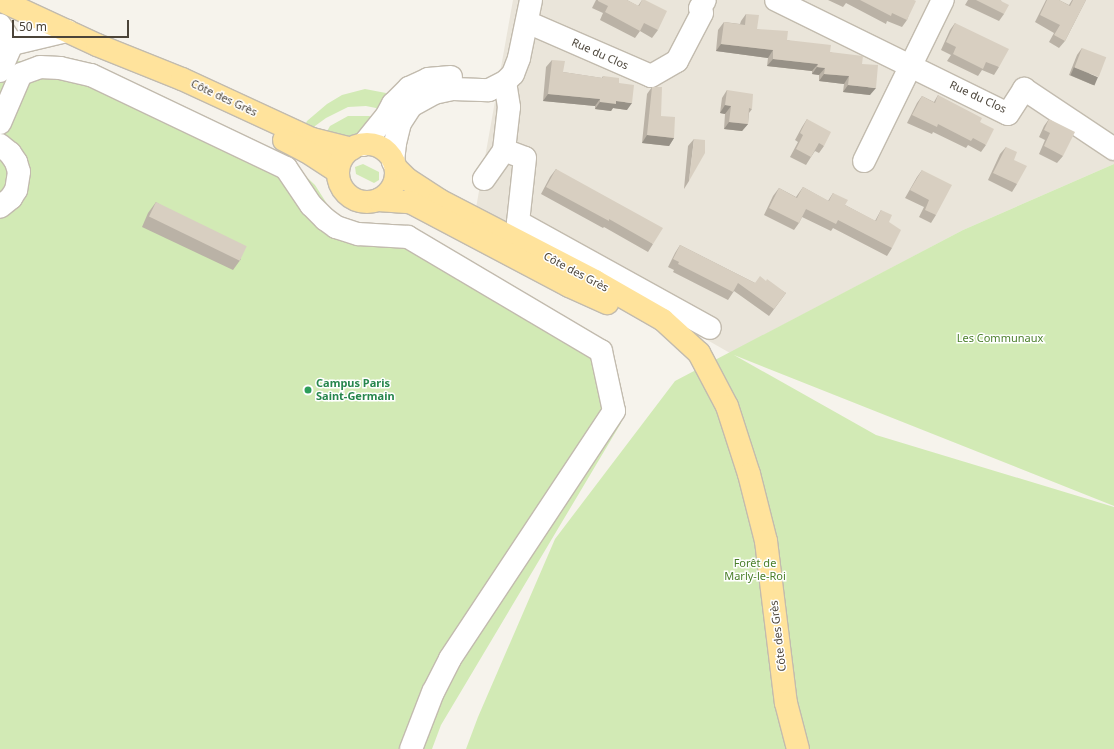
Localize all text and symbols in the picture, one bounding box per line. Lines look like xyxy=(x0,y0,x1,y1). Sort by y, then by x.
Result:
scale bar xyxy=(14,12,131,38)
text: 50 m xyxy=(19,18,47,35)
street label: Rue du Clos xyxy=(570,36,630,72)
street label: Côte des Grès xyxy=(189,77,259,119)
street label: Rue du Clos xyxy=(948,78,1008,116)
street label: Côte des Grès xyxy=(541,249,611,295)
park label: Les Communaux xyxy=(957,331,1043,345)
place label: Campus Paris Saint-Germain xyxy=(316,377,395,403)
marker: Campus Paris Saint-Germain xyxy=(303,385,313,395)
park label: Forêt de Marly-le-Roi xyxy=(724,557,786,583)
street label: Côte des Grès xyxy=(767,600,789,672)

